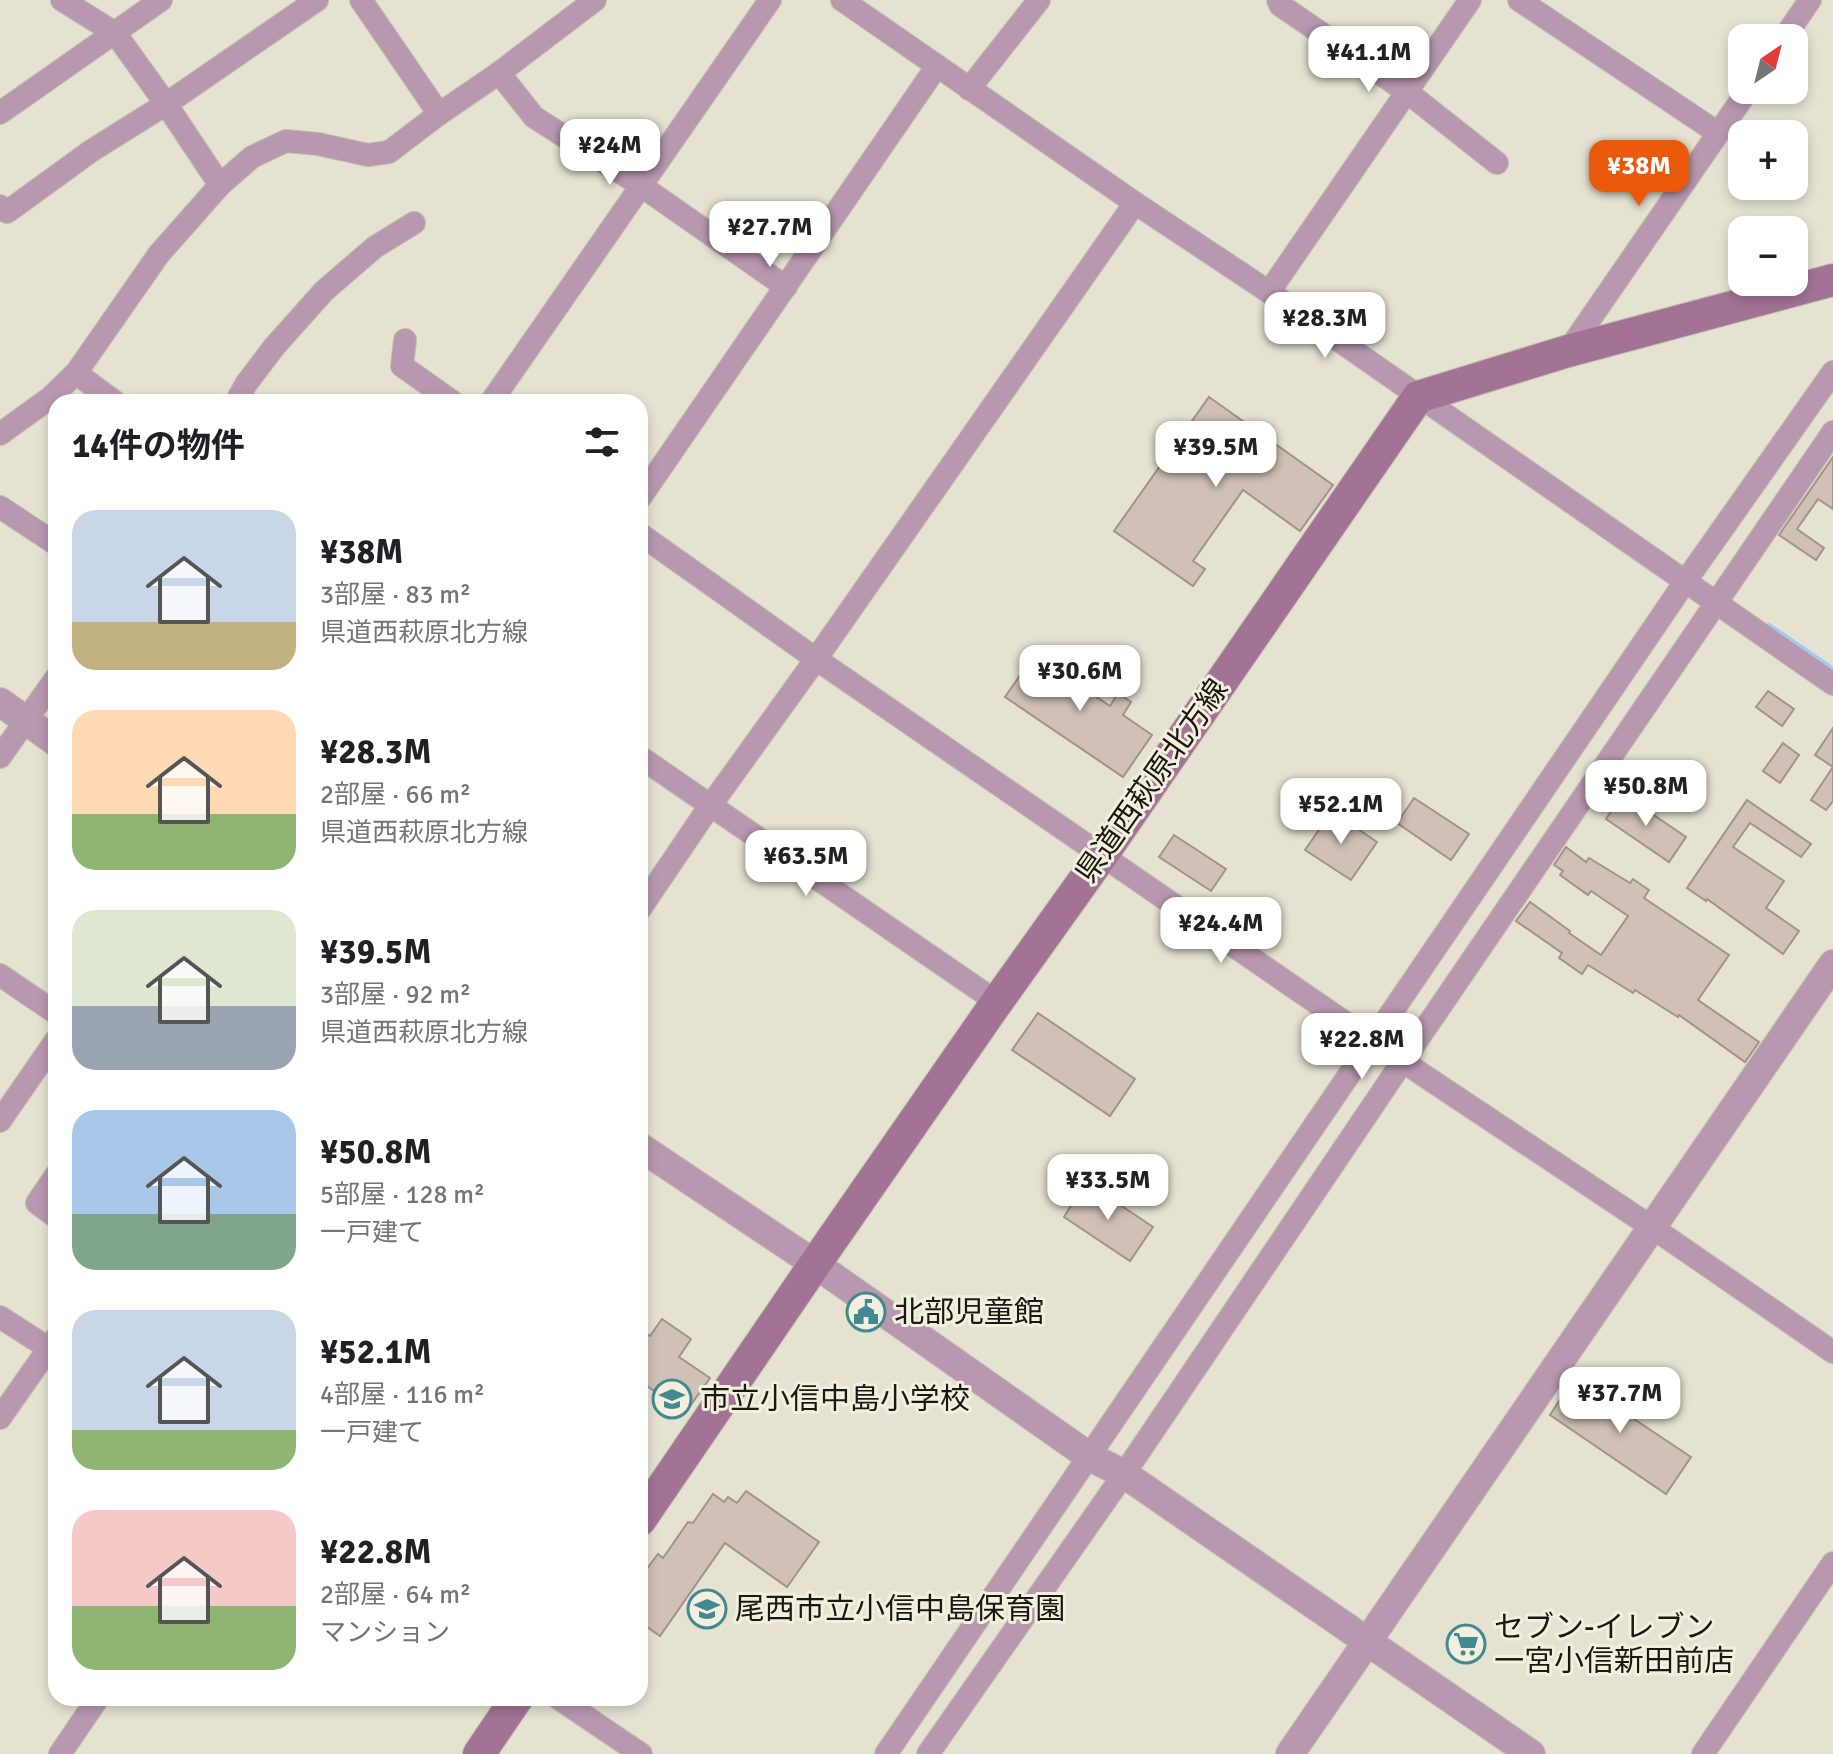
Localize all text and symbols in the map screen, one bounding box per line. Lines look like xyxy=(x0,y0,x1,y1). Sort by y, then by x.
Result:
north arrow xyxy=(1728,24,1808,104)
map controls xyxy=(1728,24,1808,296)
pin: ¥41.1M xyxy=(1304,26,1434,94)
text: ¥41.1M xyxy=(1326,36,1412,68)
pin: ¥24M xyxy=(563,119,657,187)
button: + xyxy=(1728,120,1808,200)
text: ¥24M xyxy=(578,129,642,161)
pin: ¥38M xyxy=(1592,140,1686,208)
text: ¥38M xyxy=(1607,150,1671,182)
pin: ¥27.7M xyxy=(705,201,835,269)
text: ¥27.7M xyxy=(727,211,813,243)
button: − xyxy=(1728,216,1808,296)
pin: ¥28.3M xyxy=(1260,292,1390,360)
text: ¥28.3M xyxy=(1282,302,1368,334)
icon: filters xyxy=(580,420,624,464)
pin: ¥39.5M xyxy=(1151,421,1281,489)
text: 14件の物件 xyxy=(72,425,245,467)
text: ¥39.5M xyxy=(1173,431,1259,463)
text: ¥38M xyxy=(320,531,403,573)
icon: home xyxy=(136,542,232,638)
text: 3部屋 · 83 m² xyxy=(320,579,471,611)
text: 県道西萩原北方線 xyxy=(320,617,528,649)
pin: ¥30.6M xyxy=(1015,645,1145,713)
text: ¥30.6M xyxy=(1037,655,1123,687)
street label: 県道西萩原北方線 xyxy=(1068,672,1236,890)
text: ¥28.3M xyxy=(320,731,432,773)
icon: home xyxy=(136,742,232,838)
pin: ¥50.8M xyxy=(1581,760,1711,828)
text: ¥50.8M xyxy=(1603,770,1689,802)
pin: ¥52.1M xyxy=(1276,778,1406,846)
text: 2部屋 · 66 m² xyxy=(320,779,471,811)
text: ¥52.1M xyxy=(1298,788,1384,820)
text: 県道西萩原北方線 xyxy=(320,817,528,849)
pin: ¥63.5M xyxy=(741,830,871,898)
text: ¥63.5M xyxy=(763,840,849,872)
pin: ¥24.4M xyxy=(1156,897,1286,965)
text: ¥24.4M xyxy=(1178,907,1264,939)
text: ¥39.5M xyxy=(320,931,432,973)
icon: home xyxy=(136,942,232,1038)
text: 3部屋 · 92 m² xyxy=(320,979,471,1011)
pin: ¥22.8M xyxy=(1297,1013,1427,1081)
text: 県道西萩原北方線 xyxy=(320,1017,528,1049)
text: ¥22.8M xyxy=(1319,1023,1405,1055)
text: ¥50.8M xyxy=(320,1131,432,1173)
icon: home xyxy=(136,1142,232,1238)
pin: ¥33.5M xyxy=(1043,1154,1173,1222)
text: ¥33.5M xyxy=(1065,1164,1151,1196)
text: 5部屋 · 128 m² xyxy=(320,1179,485,1211)
text: 一戸建て xyxy=(320,1217,424,1249)
public building icon: 北部児童館 xyxy=(845,1291,887,1333)
place label: 北部児童館 xyxy=(894,1294,1044,1331)
text: ¥52.1M xyxy=(320,1331,432,1373)
icon: home xyxy=(136,1342,232,1438)
pin: ¥37.7M xyxy=(1555,1367,1685,1435)
text: ¥37.7M xyxy=(1577,1377,1663,1409)
school or university icon: 市立小信中島小学校 xyxy=(651,1378,693,1420)
text: 4部屋 · 116 m² xyxy=(320,1379,485,1411)
place label: 市立小信中島小学校 xyxy=(700,1381,970,1418)
text: 一戸建て xyxy=(320,1417,424,1449)
text: ¥22.8M xyxy=(320,1531,432,1573)
icon: home xyxy=(136,1542,232,1638)
text: 2部屋 · 64 m² xyxy=(320,1579,471,1611)
school or university icon: 尾西市立小信中島保育園 xyxy=(686,1588,728,1630)
place label: 尾西市立小信中島保育園 xyxy=(735,1591,1065,1628)
place label: セブン-イレブン 一宮小信新田前店 xyxy=(1494,1609,1734,1680)
text: マンション xyxy=(320,1617,450,1649)
supermarket icon: セブン-イレブン 一宮小信新田前店 xyxy=(1445,1623,1487,1665)

